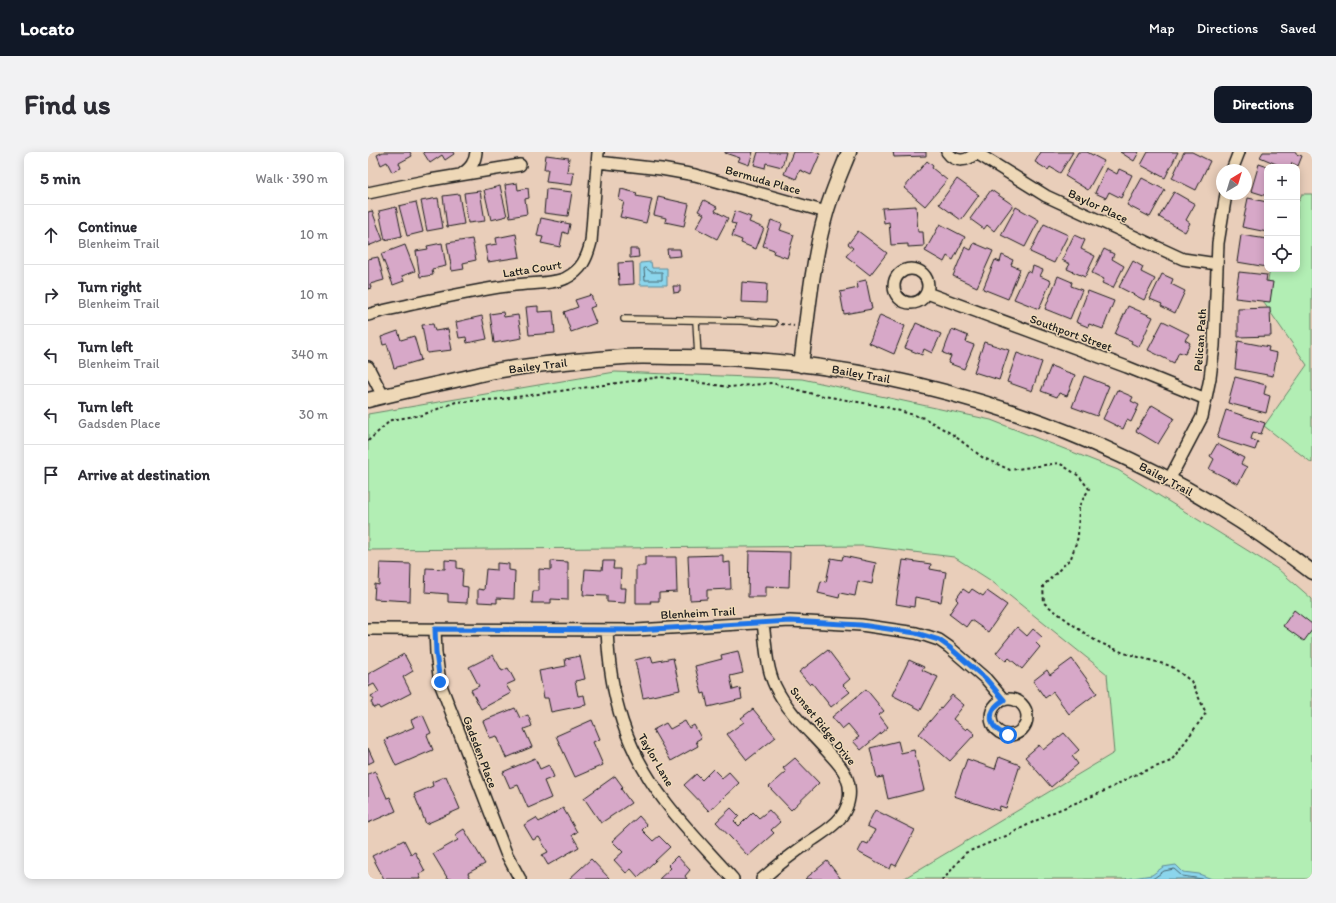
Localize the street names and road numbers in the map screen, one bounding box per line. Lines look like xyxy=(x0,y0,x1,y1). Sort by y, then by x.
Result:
street label: Bermuda Place xyxy=(724,163,802,198)
street label: Baylor Place xyxy=(1066,186,1130,226)
street label: Latta Court xyxy=(502,257,563,281)
street label: Pelican Path xyxy=(1191,308,1209,372)
street label: Southport Street xyxy=(1028,312,1114,355)
street label: Bailey Trail xyxy=(508,355,569,377)
street label: Bailey Trail xyxy=(831,362,892,386)
street label: Bailey Trail xyxy=(1137,459,1196,499)
street label: Blenheim Trail xyxy=(660,604,737,622)
street label: Sunset Ridge Drive xyxy=(787,684,859,768)
street label: Gadsden Place xyxy=(460,714,500,790)
street label: Taylor Lane xyxy=(635,731,677,789)

